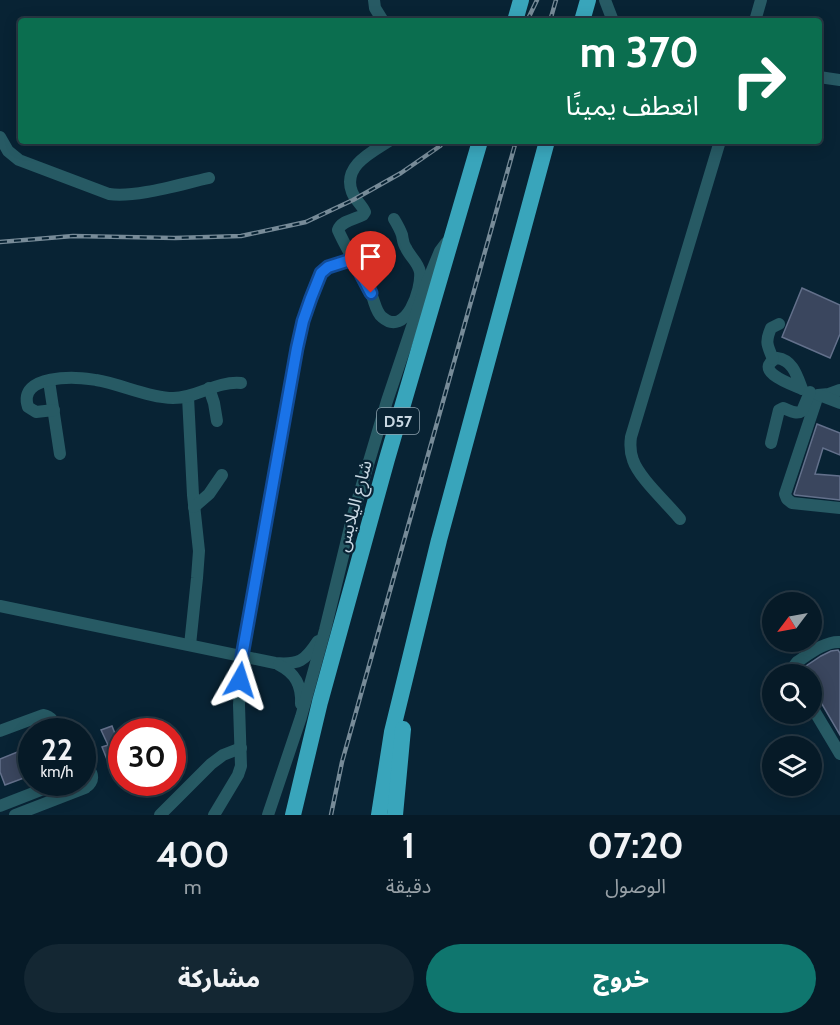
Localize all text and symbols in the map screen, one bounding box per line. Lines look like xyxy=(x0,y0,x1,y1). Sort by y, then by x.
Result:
text: 370 m xyxy=(580,26,699,78)
icon: right xyxy=(720,42,798,120)
text: انعطف يمينًا xyxy=(565,89,699,122)
pin xyxy=(345,231,396,293)
icon: arrive xyxy=(354,240,387,273)
road number: D57 xyxy=(377,408,419,434)
street label: شارع اليلايس xyxy=(331,458,380,555)
north arrow xyxy=(762,592,822,652)
map controls xyxy=(762,592,822,796)
position arrow xyxy=(208,648,272,712)
button: search xyxy=(762,664,822,724)
speed limit sign: 30 xyxy=(108,718,186,796)
text: 22 xyxy=(41,731,73,768)
button: layers xyxy=(762,736,822,796)
text: km/h xyxy=(41,763,73,781)
text: 1 xyxy=(402,823,415,867)
text: 07:20 xyxy=(588,823,684,867)
text: 400 xyxy=(156,832,229,876)
text: دقيقة xyxy=(386,874,431,898)
text: الوصول xyxy=(605,874,666,898)
text: m xyxy=(184,875,202,899)
button: مشاركة xyxy=(24,944,414,1013)
button: خروج xyxy=(426,944,816,1013)

